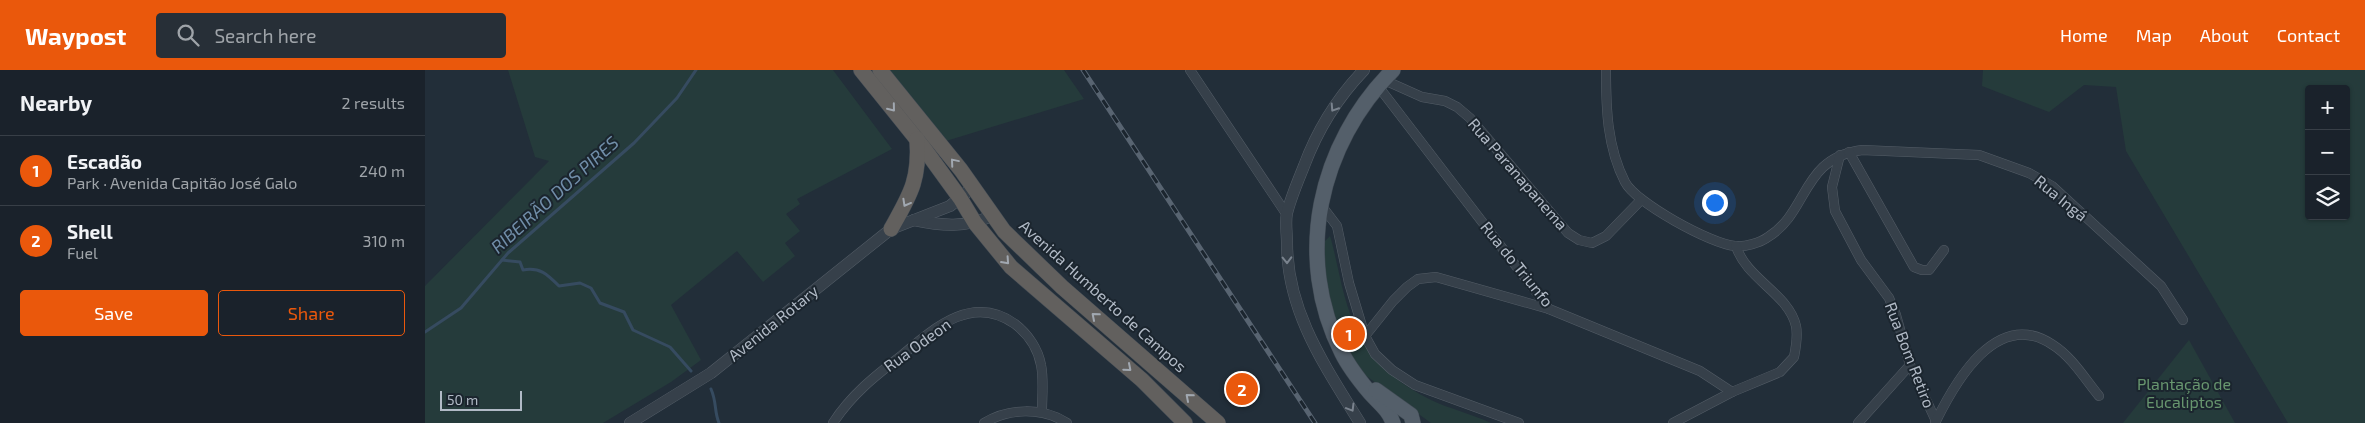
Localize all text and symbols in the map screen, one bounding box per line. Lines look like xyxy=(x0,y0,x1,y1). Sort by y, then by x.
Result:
search box xyxy=(156,13,506,58)
text: Waypost xyxy=(25,21,126,50)
icon: search xyxy=(174,21,202,49)
text: Search here xyxy=(214,24,317,47)
text: Home xyxy=(2060,24,2108,46)
text: Map xyxy=(2136,24,2172,46)
text: About xyxy=(2200,24,2249,46)
text: Contact xyxy=(2277,24,2340,46)
map controls xyxy=(2305,85,2350,220)
button: + xyxy=(2305,85,2350,130)
text: Nearby xyxy=(20,90,92,115)
text: 2 results xyxy=(342,93,405,112)
one-way arrow xyxy=(886,102,894,111)
one-way arrow xyxy=(1331,103,1341,112)
street label: Rua Paranapanema xyxy=(1465,114,1572,233)
button: − xyxy=(2305,130,2350,175)
water label: RIBEIRÃO DOS PIRES xyxy=(486,131,623,257)
text: Escadão xyxy=(67,150,142,173)
one-way arrow xyxy=(952,159,960,168)
text: 1 xyxy=(33,161,39,180)
text: 240 m xyxy=(359,161,405,180)
street label: Rua Ingá xyxy=(2031,171,2092,225)
text: Park · Avenida Capitão José Galo xyxy=(67,173,297,192)
button: layers xyxy=(2305,175,2350,220)
your location xyxy=(1702,190,1728,216)
one-way arrow xyxy=(902,197,912,206)
street label: Avenida Humberto de Campos xyxy=(1016,216,1191,376)
street label: Rua do Triunfo xyxy=(1477,217,1558,310)
text: Shell xyxy=(67,220,113,243)
text: 2 xyxy=(31,231,41,250)
text: 310 m xyxy=(363,231,405,250)
text: Fuel xyxy=(67,243,98,262)
one-way arrow xyxy=(1000,255,1009,264)
one-way arrow xyxy=(1282,256,1292,264)
street label: Avenida Rotary xyxy=(724,280,822,365)
button: Save xyxy=(20,290,208,336)
button: Share xyxy=(218,290,405,336)
street label: Rua Bom Retiro xyxy=(1882,299,1939,410)
one-way arrow xyxy=(1092,313,1101,322)
street label: Rua Odeon xyxy=(879,314,954,375)
pin: 1 xyxy=(1333,315,1365,353)
one-way arrow xyxy=(1122,362,1131,371)
pin: 2 xyxy=(1226,370,1258,408)
park label: Plantação de Eucaliptos xyxy=(2137,374,2231,411)
scale bar xyxy=(440,388,523,411)
text: 50 m xyxy=(447,391,478,408)
one-way arrow xyxy=(1185,393,1194,402)
one-way arrow xyxy=(1344,402,1354,411)

